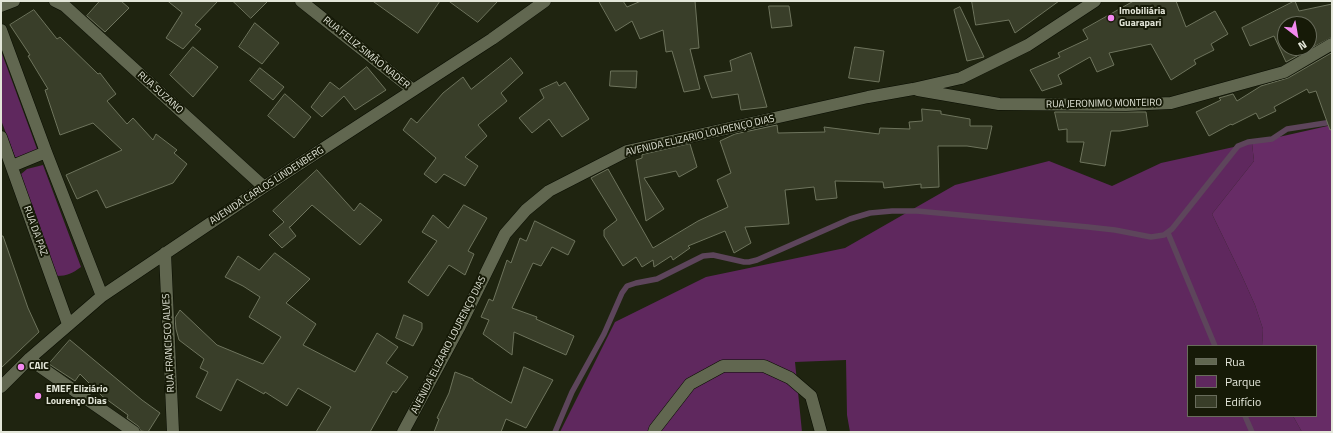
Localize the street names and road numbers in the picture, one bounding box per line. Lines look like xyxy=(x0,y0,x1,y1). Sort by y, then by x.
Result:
street label: RUA FELIZ SIMÃO NADER xyxy=(320,14,412,92)
street label: RUA SUZANO xyxy=(135,69,185,117)
street label: RUA JERONIMO MONTEIRO xyxy=(1046,97,1162,111)
street label: AVENIDA ELIZARIO LOURENÇO DIAS xyxy=(624,113,776,159)
street label: AVENIDA CARLOS LINDENBERG xyxy=(208,145,326,227)
street label: RUA DA PAZ xyxy=(20,204,50,258)
street label: AVENIDA ELIZARIO LOURENÇO DIAS xyxy=(409,274,489,416)
street label: RUA FRANCISCO ALVES xyxy=(160,293,178,393)

